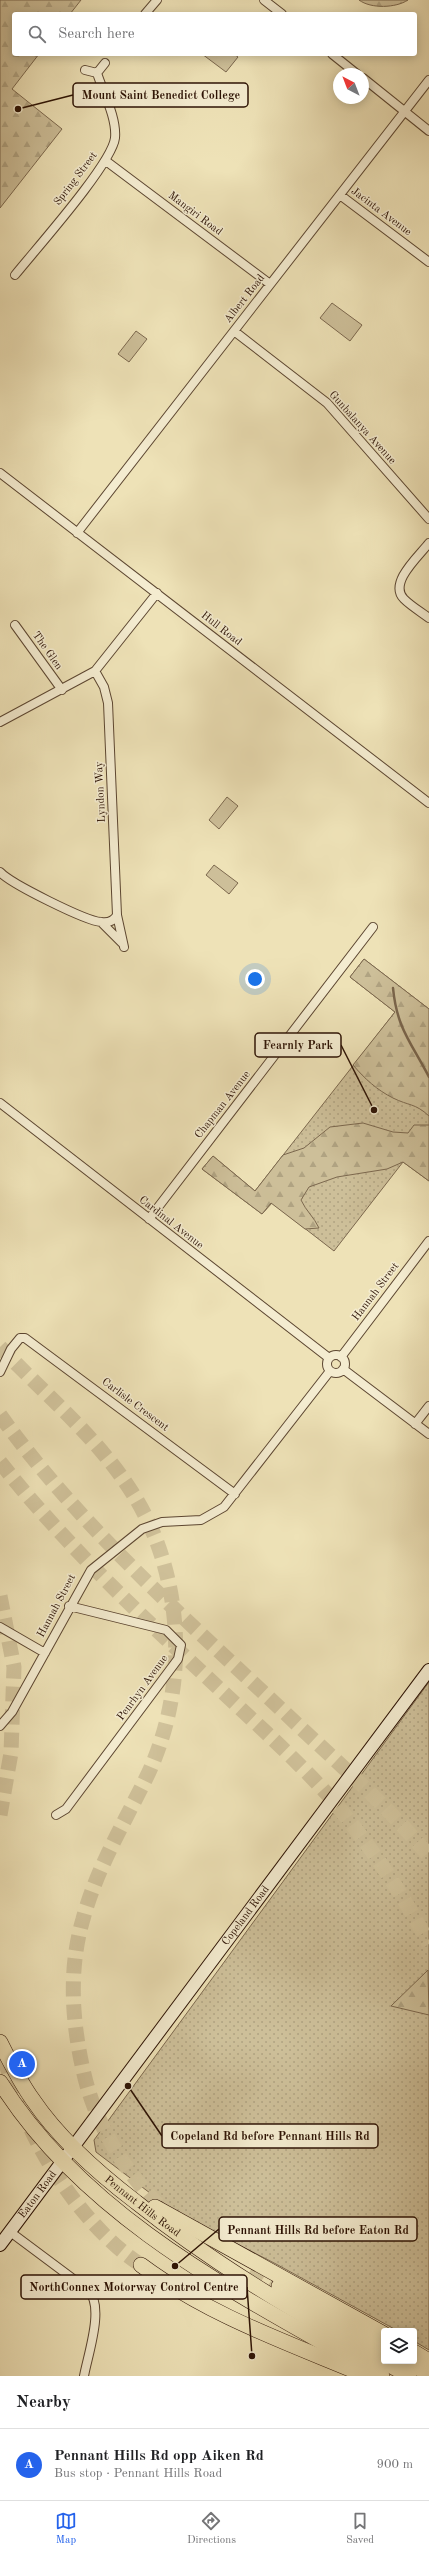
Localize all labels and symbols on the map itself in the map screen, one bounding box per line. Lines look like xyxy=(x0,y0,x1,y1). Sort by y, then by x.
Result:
north arrow xyxy=(333,68,369,104)
callout: Mount Saint Benedict College xyxy=(73,83,248,107)
text: Mount Saint Benedict College xyxy=(82,90,241,102)
street label: Spring Street xyxy=(52,150,100,208)
street label: Jacinta Avenue xyxy=(349,186,413,238)
street label: Mangiri Road xyxy=(166,190,224,238)
street label: Albert Road xyxy=(223,273,267,325)
street label: Gunbalanya Avenue xyxy=(326,389,398,467)
street label: Hull Road xyxy=(199,610,244,648)
street label: The Glen xyxy=(30,630,64,672)
street label: Lyndon Way xyxy=(94,761,108,823)
your location xyxy=(245,969,265,989)
callout: Fearnly Park xyxy=(255,1033,341,1057)
text: Fearnly Park xyxy=(263,1040,333,1052)
street label: Chapman Avenue xyxy=(193,1069,253,1141)
street label: Cardinal Avenue xyxy=(137,1195,205,1251)
street label: Hannah Street xyxy=(351,1261,401,1323)
street label: Carlisle Crescent xyxy=(100,1376,171,1434)
street label: Hannah Street xyxy=(36,1573,78,1639)
street label: Penrhyn Avenue xyxy=(116,1653,170,1723)
street label: Copeland Road xyxy=(220,1883,272,1947)
pin: A xyxy=(9,2049,35,2079)
callout: Copeland Rd before Pennant Hills Rd xyxy=(162,2124,378,2148)
text: Copeland Rd before Pennant Hills Rd xyxy=(170,2131,370,2143)
street label: Eaton Road xyxy=(17,2169,59,2220)
street label: Pennant Hills Road xyxy=(102,2174,182,2239)
callout: Pennant Hills Rd before Eaton Rd xyxy=(219,2217,417,2241)
text: Pennant Hills Rd before Eaton Rd xyxy=(227,2225,409,2237)
callout: NorthConnex Motorway Control Centre xyxy=(21,2275,247,2299)
text: NorthConnex Motorway Control Centre xyxy=(29,2282,239,2294)

